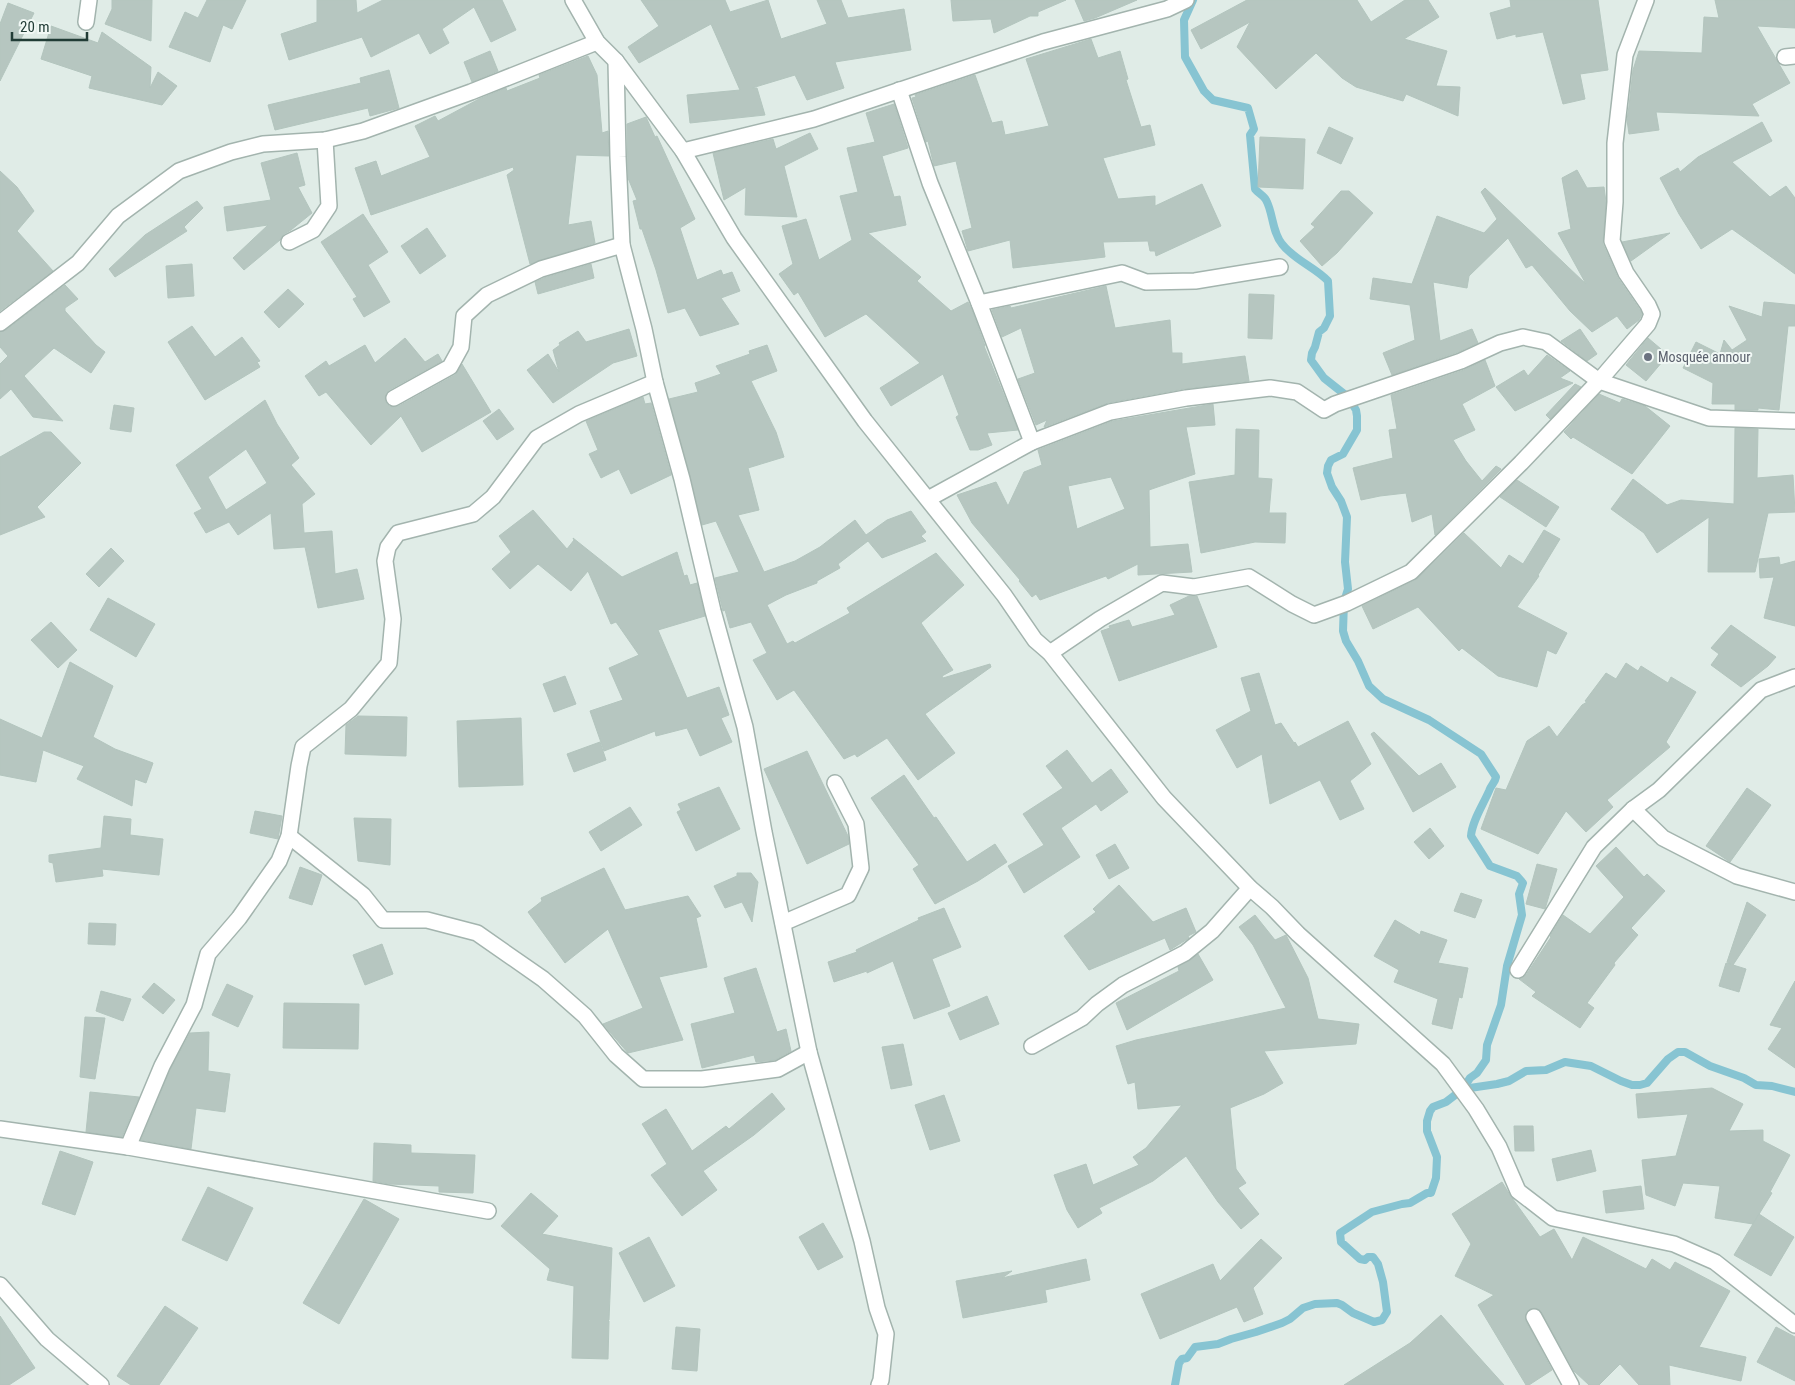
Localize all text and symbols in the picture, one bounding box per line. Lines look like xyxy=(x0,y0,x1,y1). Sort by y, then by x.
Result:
scale bar xyxy=(12,10,88,42)
text: 20 m xyxy=(20,18,50,36)
place label: Mosquée annour xyxy=(1658,349,1750,365)
marker: Mosquée annour xyxy=(1642,351,1654,363)

